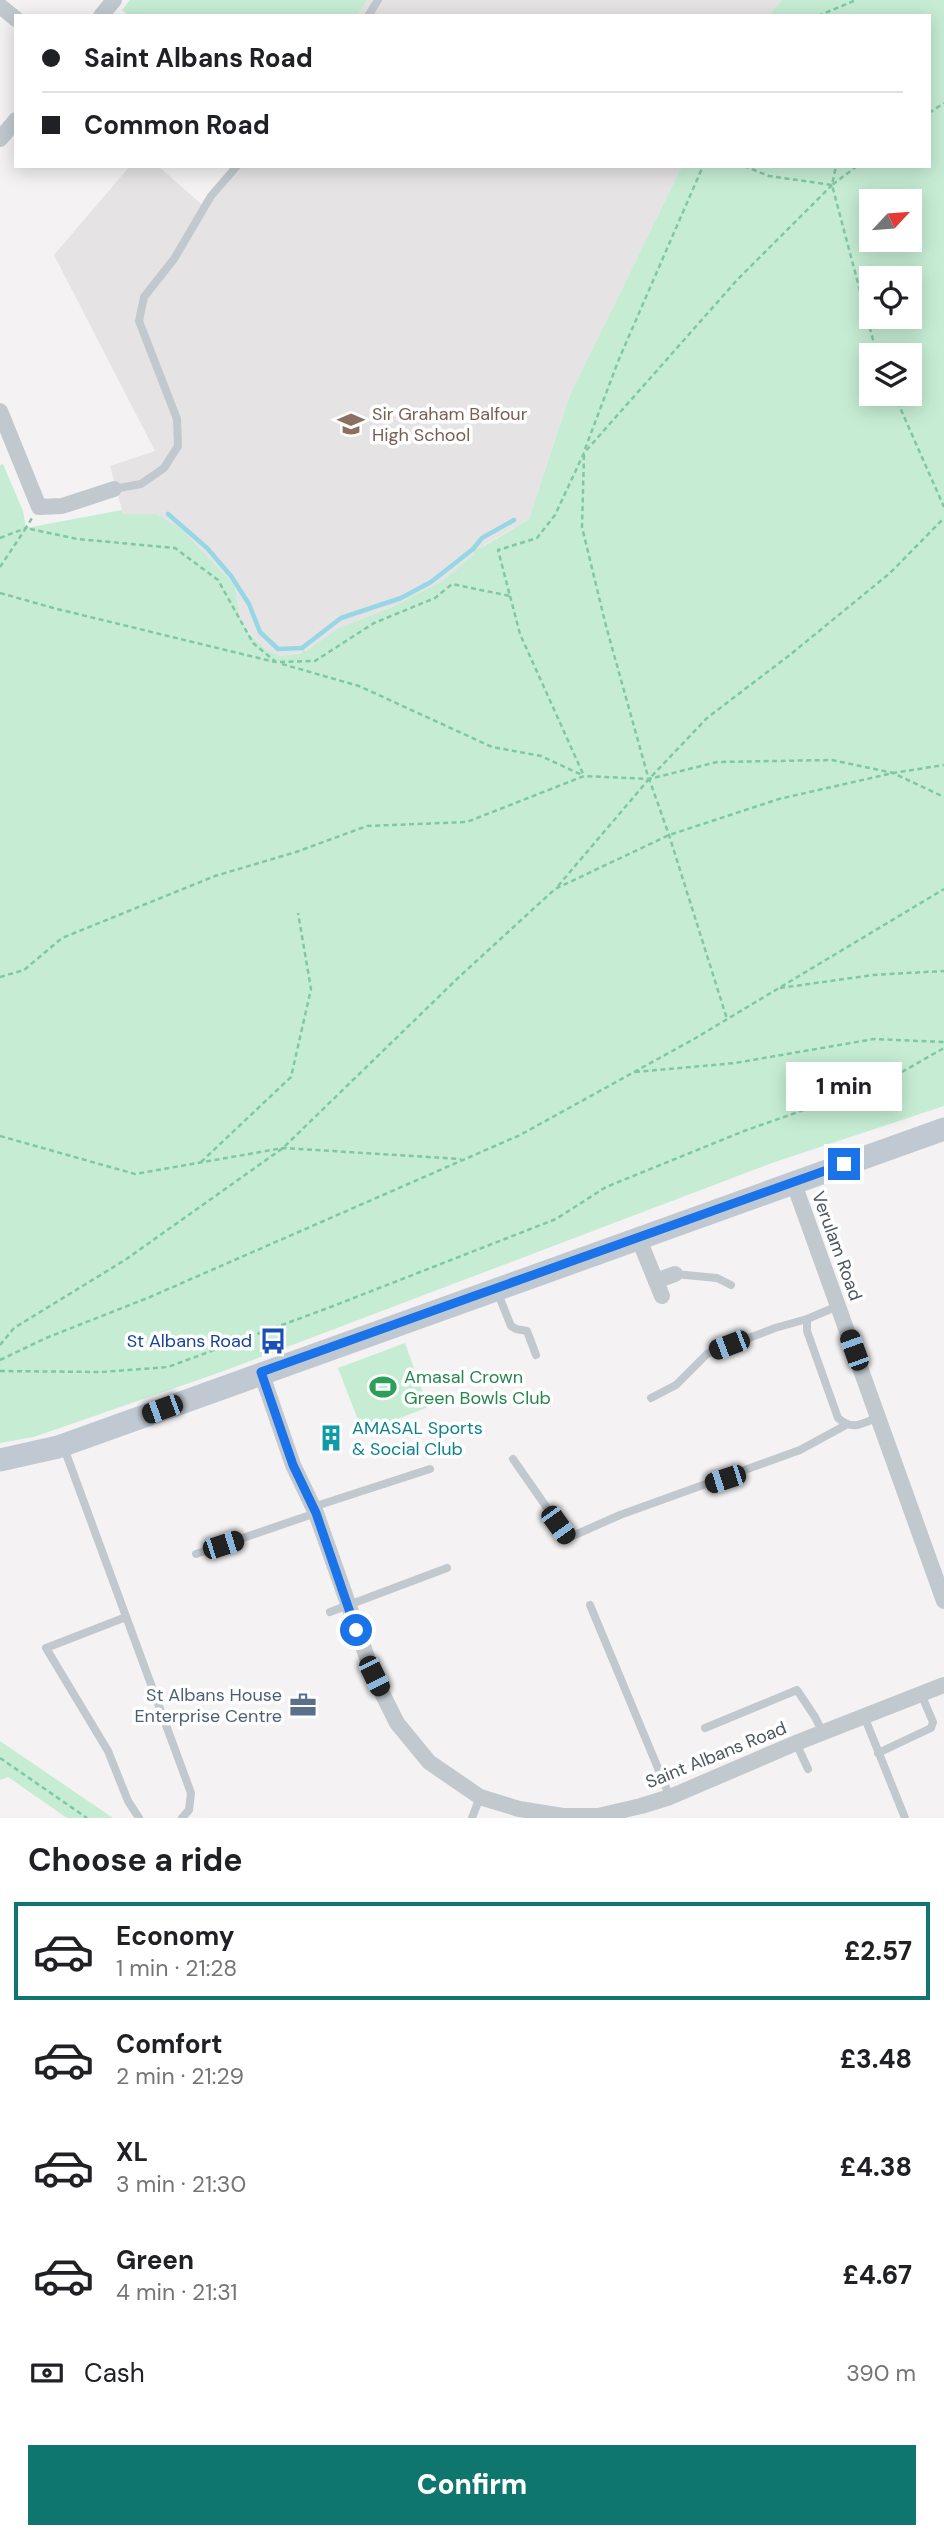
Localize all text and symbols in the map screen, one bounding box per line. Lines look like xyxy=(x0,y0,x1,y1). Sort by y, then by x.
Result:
text: Saint Albans Road xyxy=(84,41,313,75)
text: Common Road xyxy=(84,108,270,142)
north arrow xyxy=(859,189,922,252)
map controls xyxy=(859,189,922,406)
button: locate xyxy=(859,266,922,329)
button: layers xyxy=(859,343,922,406)
place label: Sir Graham Balfour High School xyxy=(372,402,528,447)
school or university icon: Sir Graham Balfour High School xyxy=(336,409,366,439)
callout: 1 min xyxy=(786,1062,902,1112)
text: 1 min xyxy=(816,1071,872,1101)
route end xyxy=(828,1148,860,1180)
street label: Verulam Road xyxy=(806,1188,868,1304)
bus stop icon: St Albans Road xyxy=(258,1326,288,1356)
car xyxy=(837,1327,872,1373)
car xyxy=(706,1328,753,1362)
place label: St Albans Road xyxy=(127,1329,252,1353)
place label: Amasal Crown Green Bowls Club xyxy=(404,1365,551,1410)
sports icon: Amasal Crown Green Bowls Club xyxy=(368,1372,398,1402)
car xyxy=(139,1392,186,1426)
place label: AMASAL Sports & Social Club xyxy=(352,1416,483,1461)
building icon: AMASAL Sports & Social Club xyxy=(316,1423,346,1453)
car xyxy=(702,1463,749,1495)
car xyxy=(538,1502,579,1548)
car xyxy=(200,1529,247,1561)
route start xyxy=(340,1614,372,1646)
car xyxy=(356,1653,393,1699)
place label: St Albans House Enterprise Centre xyxy=(134,1683,282,1728)
office icon: St Albans House Enterprise Centre xyxy=(288,1690,318,1720)
street label: Saint Albans Road xyxy=(642,1716,790,1794)
text: Choose a ride xyxy=(28,1839,243,1881)
text: Economy xyxy=(116,1919,234,1953)
icon: car xyxy=(32,1920,95,1983)
text: £2.57 xyxy=(844,1934,912,1968)
text: 1 min · 21:28 xyxy=(116,1953,237,1983)
text: Comfort xyxy=(116,2027,222,2061)
icon: car xyxy=(32,2028,95,2091)
text: £3.48 xyxy=(840,2042,912,2076)
text: 2 min · 21:29 xyxy=(116,2061,244,2091)
text: XL xyxy=(116,2135,148,2169)
icon: car xyxy=(32,2136,95,2199)
text: £4.38 xyxy=(840,2150,912,2184)
text: 3 min · 21:30 xyxy=(116,2169,246,2199)
text: Green xyxy=(116,2243,194,2277)
icon: car xyxy=(32,2244,95,2307)
text: £4.67 xyxy=(842,2258,912,2292)
text: 4 min · 21:31 xyxy=(116,2277,238,2307)
icon: cash xyxy=(28,2354,66,2392)
text: Cash xyxy=(84,2356,145,2390)
text: 390 m xyxy=(846,2358,916,2388)
button: Confirm xyxy=(28,2445,916,2525)

